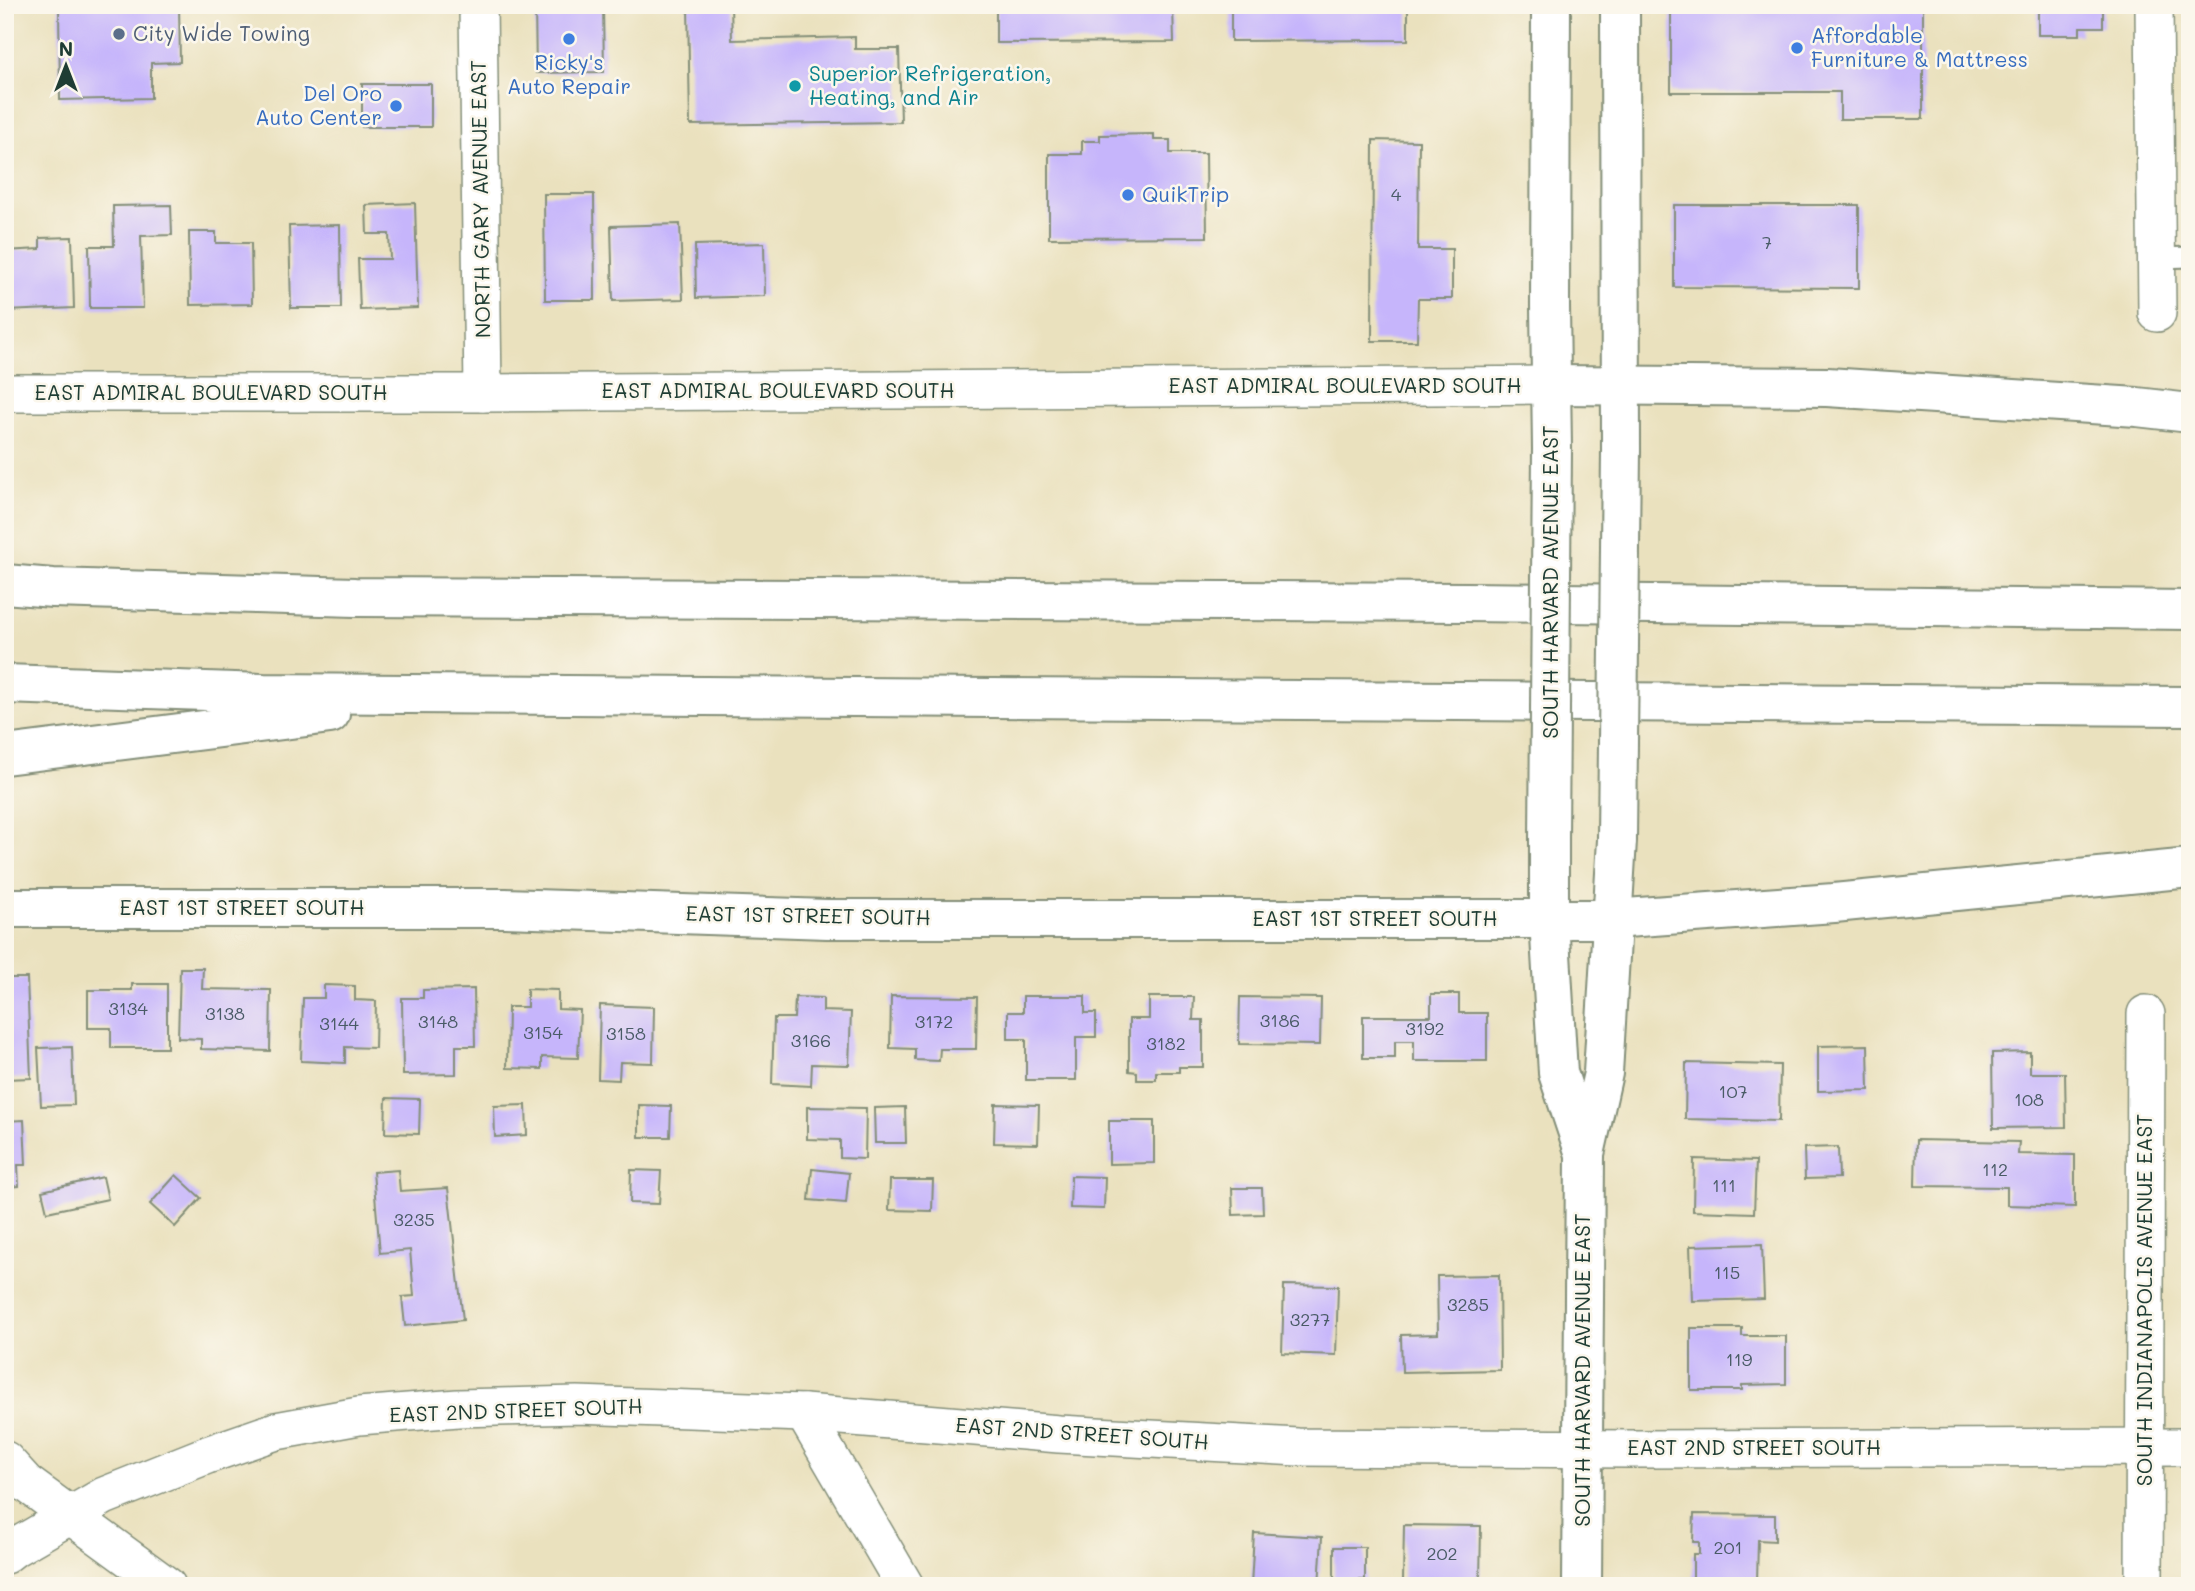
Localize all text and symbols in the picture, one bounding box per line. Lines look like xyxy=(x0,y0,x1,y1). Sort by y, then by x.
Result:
place label: City Wide Towing xyxy=(133,19,310,46)
place label: Affordable Furniture & Mattress xyxy=(1811,21,2028,72)
marker: City Wide Towing xyxy=(111,26,127,42)
marker: Ricky's Auto Repair xyxy=(561,31,577,47)
north arrow xyxy=(32,32,102,102)
text: N xyxy=(59,36,73,61)
marker: Affordable Furniture & Mattress xyxy=(1789,40,1805,56)
place label: Ricky's Auto Repair xyxy=(507,48,631,99)
place label: Superior Refrigeration, Heating, and Air xyxy=(809,59,1051,110)
street label: NORTH GARY AVENUE EAST xyxy=(464,60,495,338)
marker: Superior Refrigeration, Heating, and Air xyxy=(787,78,803,94)
place label: Del Oro Auto Center xyxy=(255,79,382,130)
marker: Del Oro Auto Center xyxy=(388,98,404,114)
place label: QuikTrip xyxy=(1142,180,1229,207)
house number: 4 xyxy=(1391,182,1402,206)
marker: QuikTrip xyxy=(1120,187,1136,203)
house number: 7 xyxy=(1762,230,1772,254)
street label: EAST ADMIRAL BOULEVARD SOUTH xyxy=(1169,371,1521,398)
street label: EAST ADMIRAL BOULEVARD SOUTH xyxy=(602,376,954,403)
street label: EAST ADMIRAL BOULEVARD SOUTH xyxy=(35,378,387,405)
street label: SOUTH HARVARD AVENUE EAST xyxy=(1536,425,1563,739)
street label: EAST 1ST STREET SOUTH xyxy=(119,893,365,920)
street label: EAST 1ST STREET SOUTH xyxy=(685,899,931,930)
street label: EAST 1ST STREET SOUTH xyxy=(1252,904,1498,931)
house number: 3134 xyxy=(108,996,148,1020)
house number: 3138 xyxy=(205,1001,245,1025)
house number: 3186 xyxy=(1260,1008,1300,1032)
house number: 3148 xyxy=(418,1009,458,1033)
house number: 3172 xyxy=(915,1009,953,1033)
house number: 3144 xyxy=(319,1011,359,1035)
house number: 3192 xyxy=(1405,1016,1445,1040)
house number: 3154 xyxy=(523,1020,563,1044)
house number: 3158 xyxy=(606,1021,646,1045)
house number: 3166 xyxy=(791,1028,831,1052)
house number: 3182 xyxy=(1146,1031,1186,1055)
house number: 107 xyxy=(1718,1079,1748,1103)
house number: 108 xyxy=(2014,1087,2044,1111)
street label: SOUTH INDIANAPOLIS AVENUE EAST xyxy=(2130,1114,2157,1486)
house number: 112 xyxy=(1982,1157,2008,1181)
house number: 111 xyxy=(1712,1173,1736,1197)
house number: 3235 xyxy=(393,1207,435,1231)
street label: SOUTH HARVARD AVENUE EAST xyxy=(1568,1213,1595,1527)
house number: 115 xyxy=(1714,1260,1740,1284)
house number: 3285 xyxy=(1447,1292,1489,1316)
house number: 3277 xyxy=(1290,1307,1330,1331)
house number: 119 xyxy=(1726,1347,1753,1371)
street label: EAST 2ND STREET SOUTH xyxy=(389,1392,643,1427)
street label: EAST 2ND STREET SOUTH xyxy=(955,1410,1210,1455)
street label: EAST 2ND STREET SOUTH xyxy=(1627,1433,1881,1460)
house number: 201 xyxy=(1713,1535,1743,1559)
house number: 202 xyxy=(1426,1541,1458,1565)

